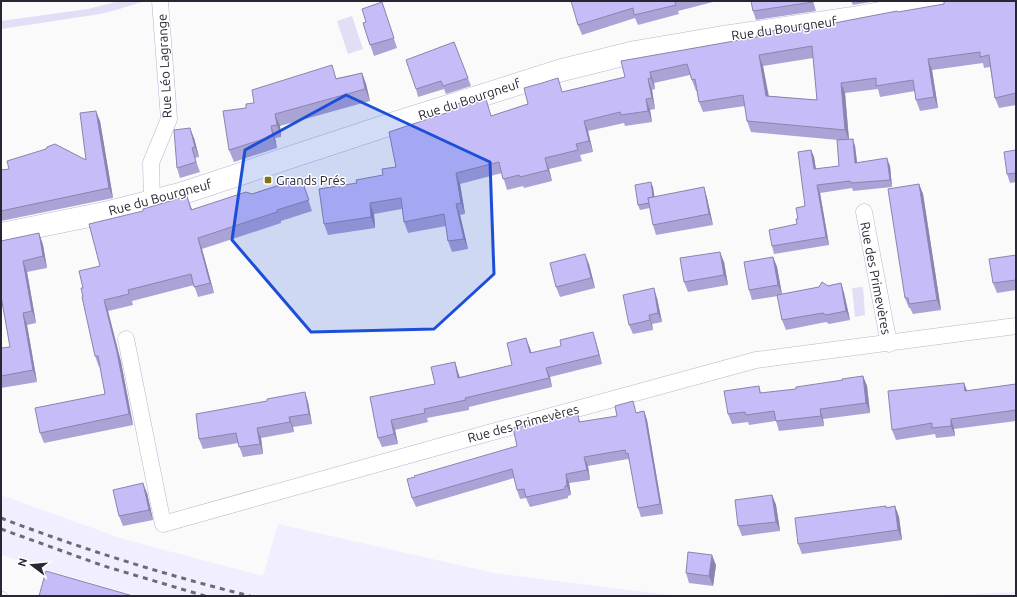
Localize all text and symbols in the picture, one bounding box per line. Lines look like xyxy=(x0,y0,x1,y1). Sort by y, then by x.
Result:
street label: Rue Léo Lagrange xyxy=(154,13,174,119)
street label: Rue du Bourgneuf xyxy=(730,14,838,42)
street label: Rue du Bourgneuf xyxy=(416,76,522,122)
place label: Grands Prés xyxy=(276,173,346,187)
marker: Grands Prés xyxy=(263,175,273,185)
street label: Rue du Bourgneuf xyxy=(107,176,213,218)
street label: Rue des Primevères xyxy=(858,220,894,336)
street label: Rue des Primevères xyxy=(466,401,580,445)
north arrow xyxy=(12,545,52,585)
text: N xyxy=(15,557,29,568)

